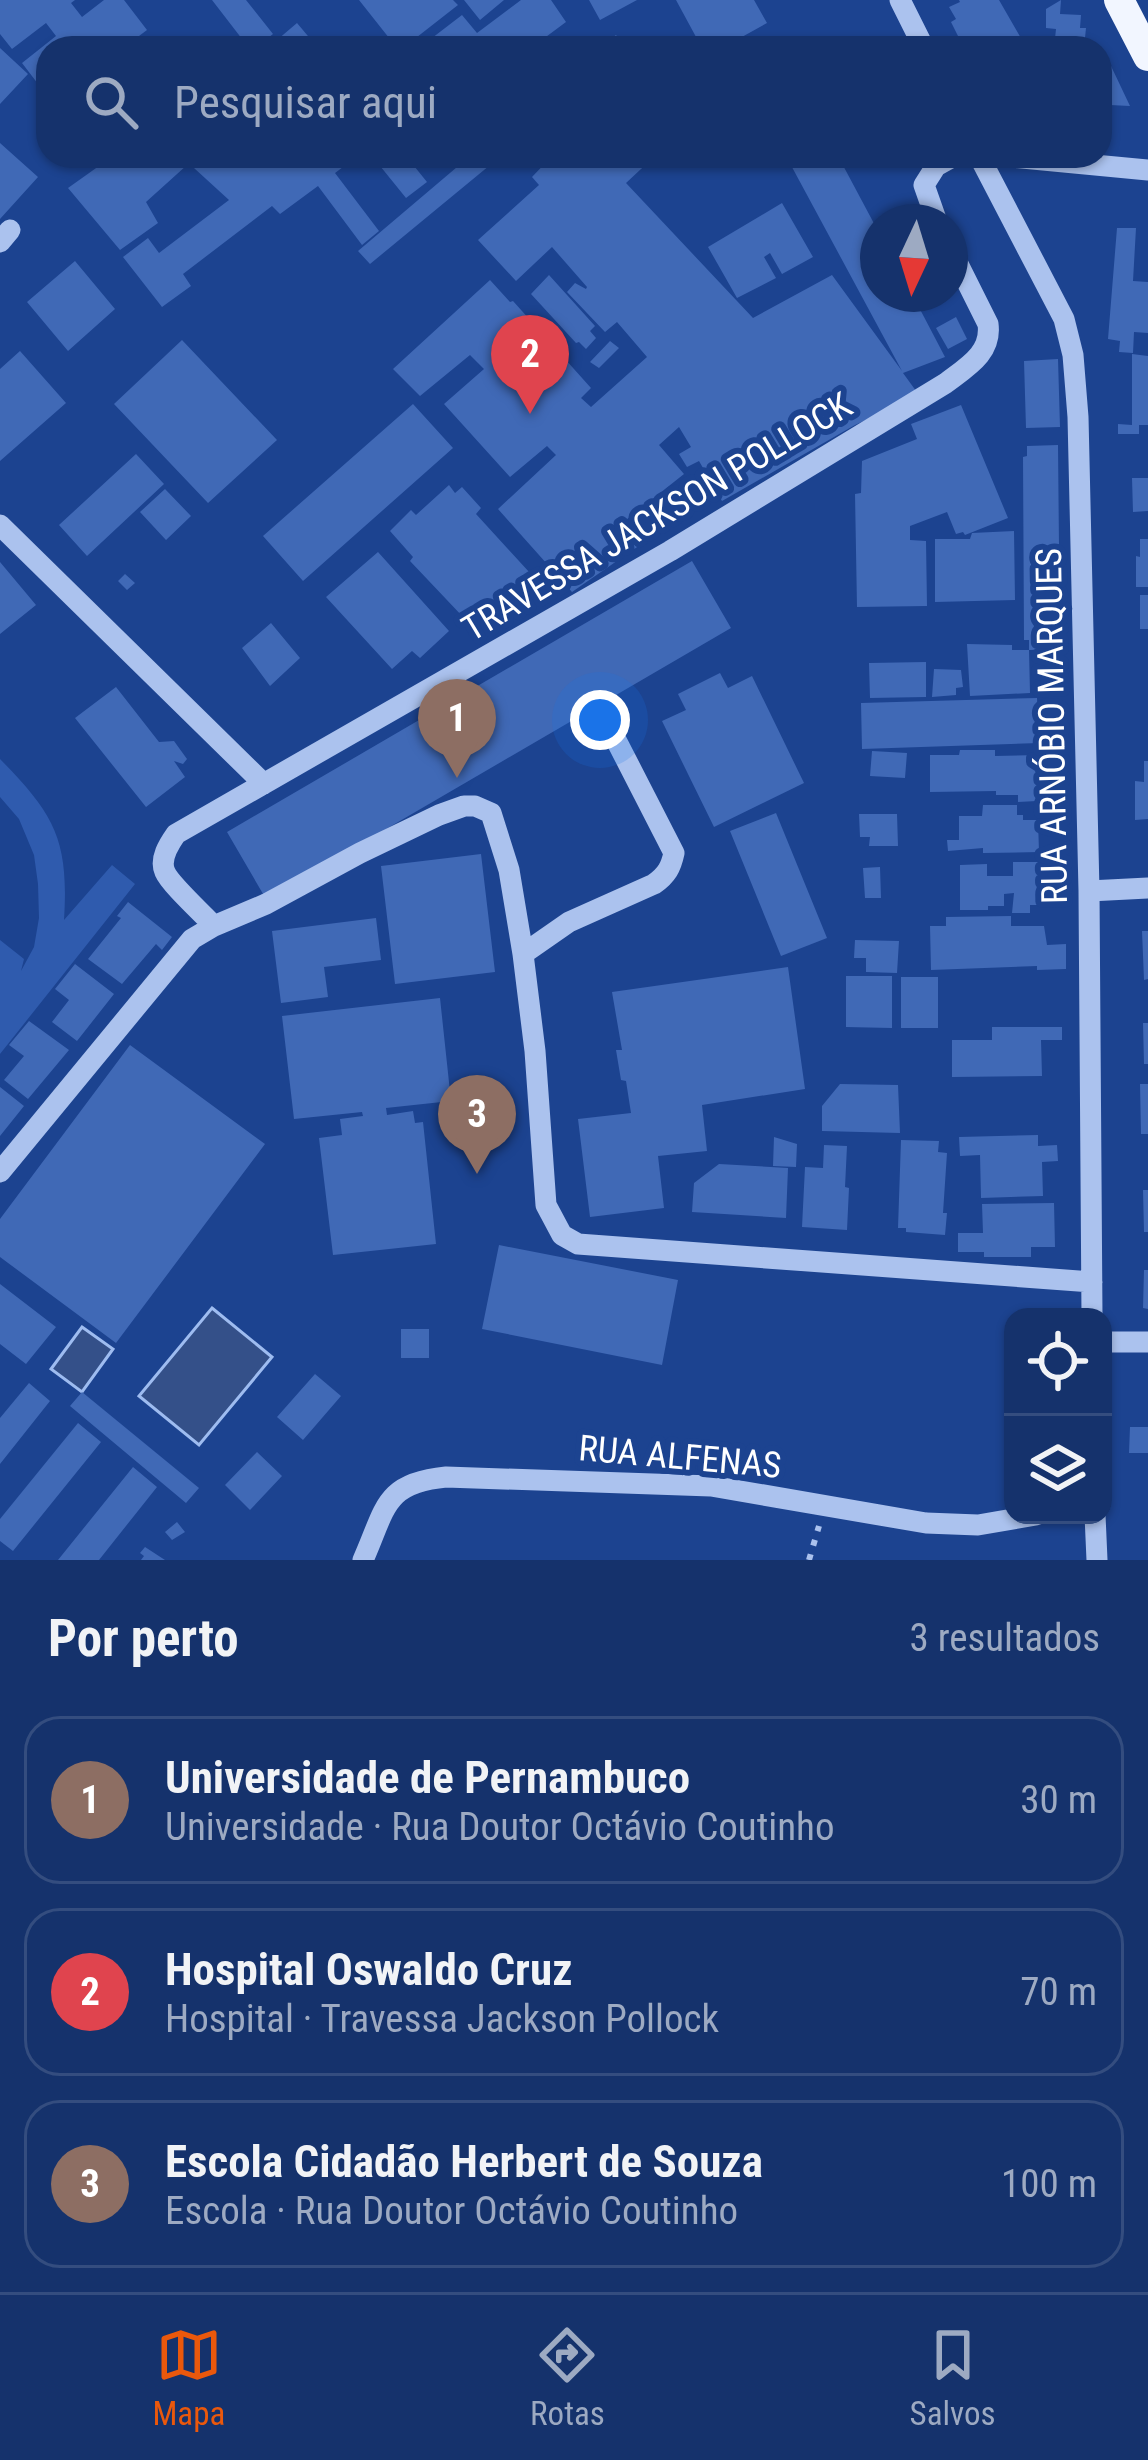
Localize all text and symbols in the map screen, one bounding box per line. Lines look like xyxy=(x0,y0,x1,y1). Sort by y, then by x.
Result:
search box xyxy=(36,36,1112,168)
icon: search xyxy=(78,69,144,135)
text: Pesquisar aqui xyxy=(174,76,437,129)
north arrow xyxy=(860,204,968,312)
pin: 2 xyxy=(491,315,569,414)
street label: TRAVESSA JACKSON POLLOCK xyxy=(455,384,859,650)
street label: RUA ARNÓBIO MARQUES xyxy=(1027,548,1076,904)
pin: 1 xyxy=(418,679,496,778)
your location xyxy=(570,690,630,750)
pin: 3 xyxy=(438,1075,516,1174)
map controls xyxy=(1004,1308,1112,1524)
button: locate xyxy=(1004,1308,1112,1416)
button: layers xyxy=(1004,1416,1112,1524)
street label: RUA ALFENAS xyxy=(577,1427,783,1487)
text: Por perto xyxy=(48,1609,239,1668)
text: 3 resultados xyxy=(909,1615,1100,1661)
text: Universidade de Pernambuco xyxy=(165,1751,690,1804)
text: 1 xyxy=(80,1777,100,1823)
text: 30 m xyxy=(1020,1777,1097,1823)
text: Universidade · Rua Doutor Octávio Coutinho xyxy=(165,1804,834,1850)
text: Hospital Oswaldo Cruz xyxy=(165,1943,572,1996)
text: 2 xyxy=(80,1969,100,2015)
text: 70 m xyxy=(1020,1969,1097,2015)
text: Hospital · Travessa Jackson Pollock xyxy=(165,1996,719,2042)
text: Escola Cidadão Herbert de Souza xyxy=(165,2135,763,2188)
text: 3 xyxy=(80,2161,100,2207)
text: 100 m xyxy=(1001,2161,1097,2207)
text: Escola · Rua Doutor Octávio Coutinho xyxy=(165,2188,738,2234)
tab: Mapa xyxy=(152,2322,225,2433)
tab: Rotas xyxy=(530,2322,605,2433)
tab: Salvos xyxy=(910,2322,996,2433)

